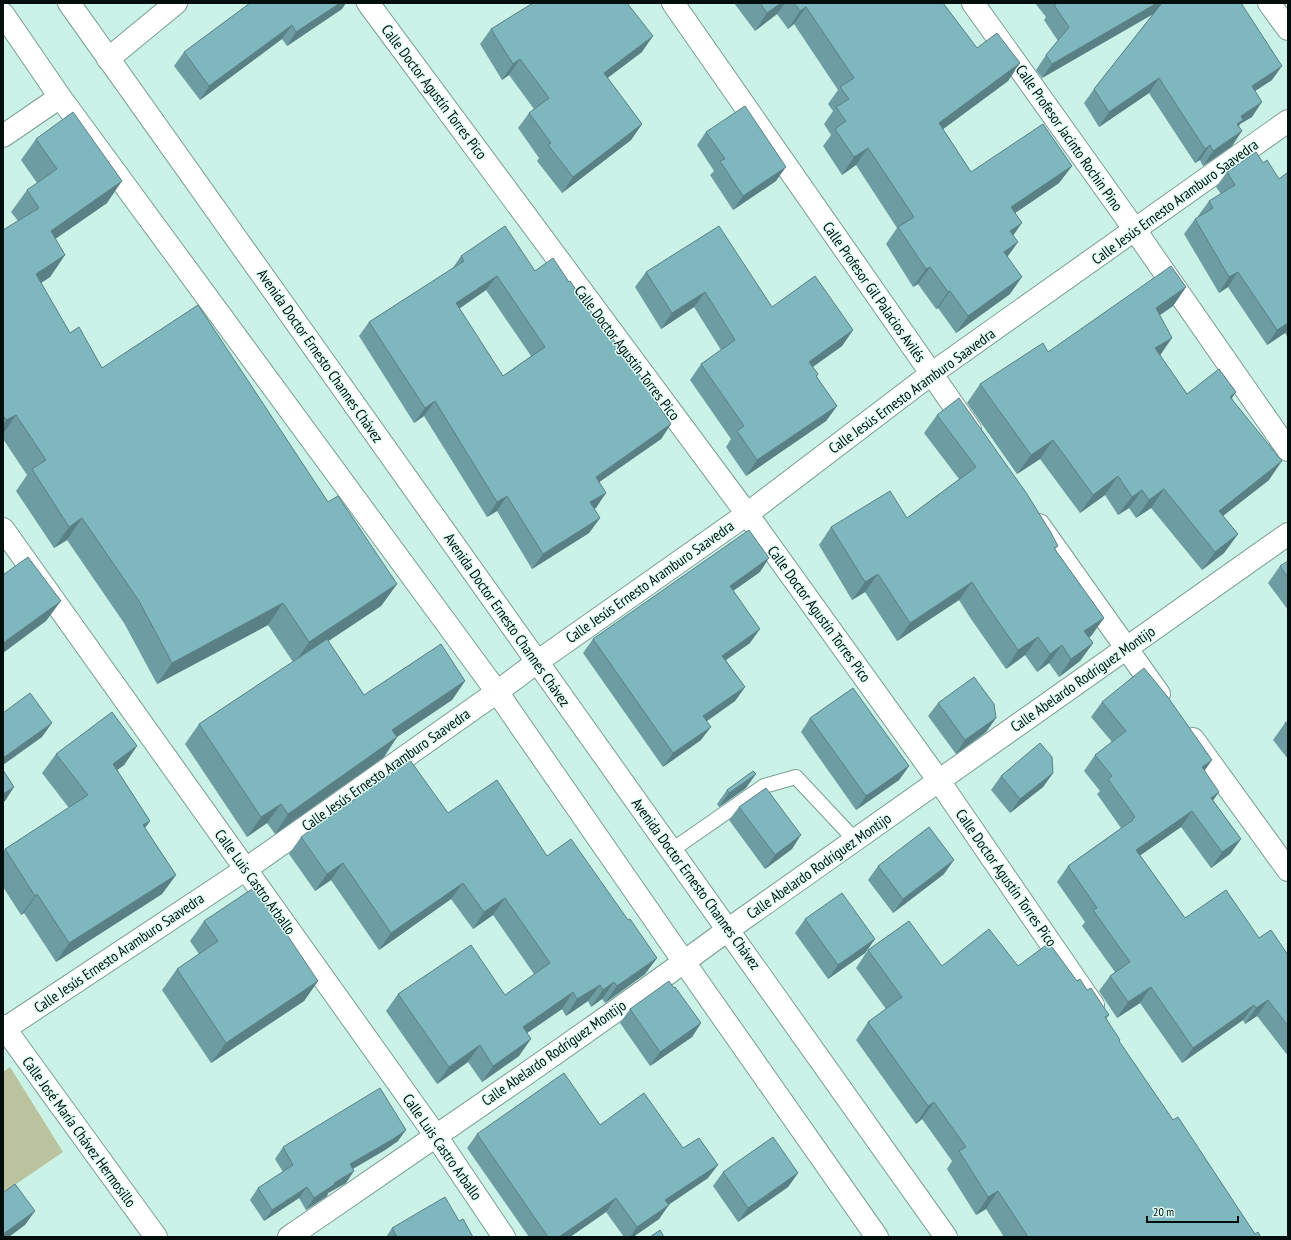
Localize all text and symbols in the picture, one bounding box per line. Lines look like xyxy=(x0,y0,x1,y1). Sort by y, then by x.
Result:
street label: Calle Doctor Agustín Torres Pico xyxy=(378,21,491,163)
street label: Calle Profesor Jacinto Rochin Pino xyxy=(1012,61,1127,215)
street label: Calle Jesús Ernesto Aramburo Saavedra xyxy=(1088,135,1262,268)
street label: Calle Profesor Gil Palacios Avilés xyxy=(819,218,930,366)
street label: Avenida Doctor Ernesto Channes Chávez xyxy=(253,265,388,446)
street label: Calle Doctor Agustín Torres Pico xyxy=(571,282,684,424)
street label: Calle Jesús Ernesto Aramburo Saavedra xyxy=(825,324,999,457)
street label: Calle Jesús Ernesto Aramburo Saavedra xyxy=(562,516,738,647)
street label: Avenida Doctor Ernesto Channes Chávez xyxy=(440,529,575,710)
street label: Calle Doctor Agustín Torres Pico xyxy=(764,542,875,686)
street label: Calle Abelardo Rodríguez Montijo xyxy=(1007,621,1159,736)
street label: Calle Jesús Ernesto Aramburo Saavedra xyxy=(298,704,474,835)
street label: Avenida Doctor Ernesto Channes Chávez xyxy=(628,794,765,973)
street label: Calle Doctor Agustín Torres Pico xyxy=(952,805,1061,950)
street label: Calle Abelardo Rodríguez Montijo xyxy=(743,808,895,923)
street label: Calle Luis Castro Arballo xyxy=(211,825,300,938)
street label: Calle Jesús Ernesto Aramburo Saavedra xyxy=(30,888,207,1017)
street label: Calle Abelardo Rodríguez Montijo xyxy=(478,995,630,1110)
street label: Calle José María Chávez Hermosillo xyxy=(18,1053,140,1211)
street label: Calle Luis Castro Arballo xyxy=(399,1090,486,1204)
scale bar xyxy=(1147,1198,1238,1224)
text: 20 m xyxy=(1153,1204,1174,1219)

